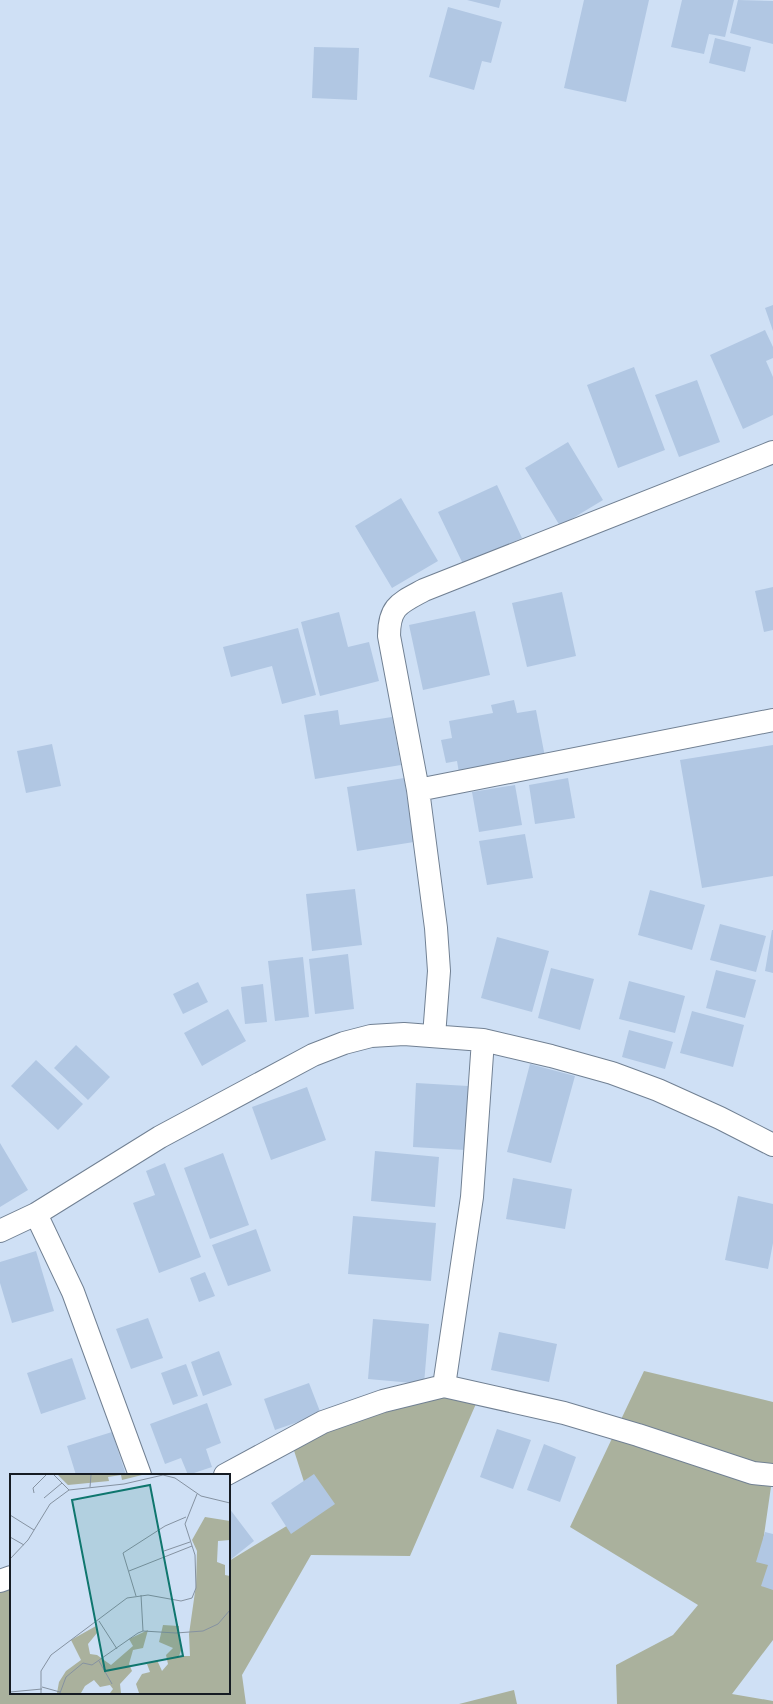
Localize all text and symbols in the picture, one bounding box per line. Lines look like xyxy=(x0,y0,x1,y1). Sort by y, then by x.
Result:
inset map xyxy=(10,1474,230,1694)

